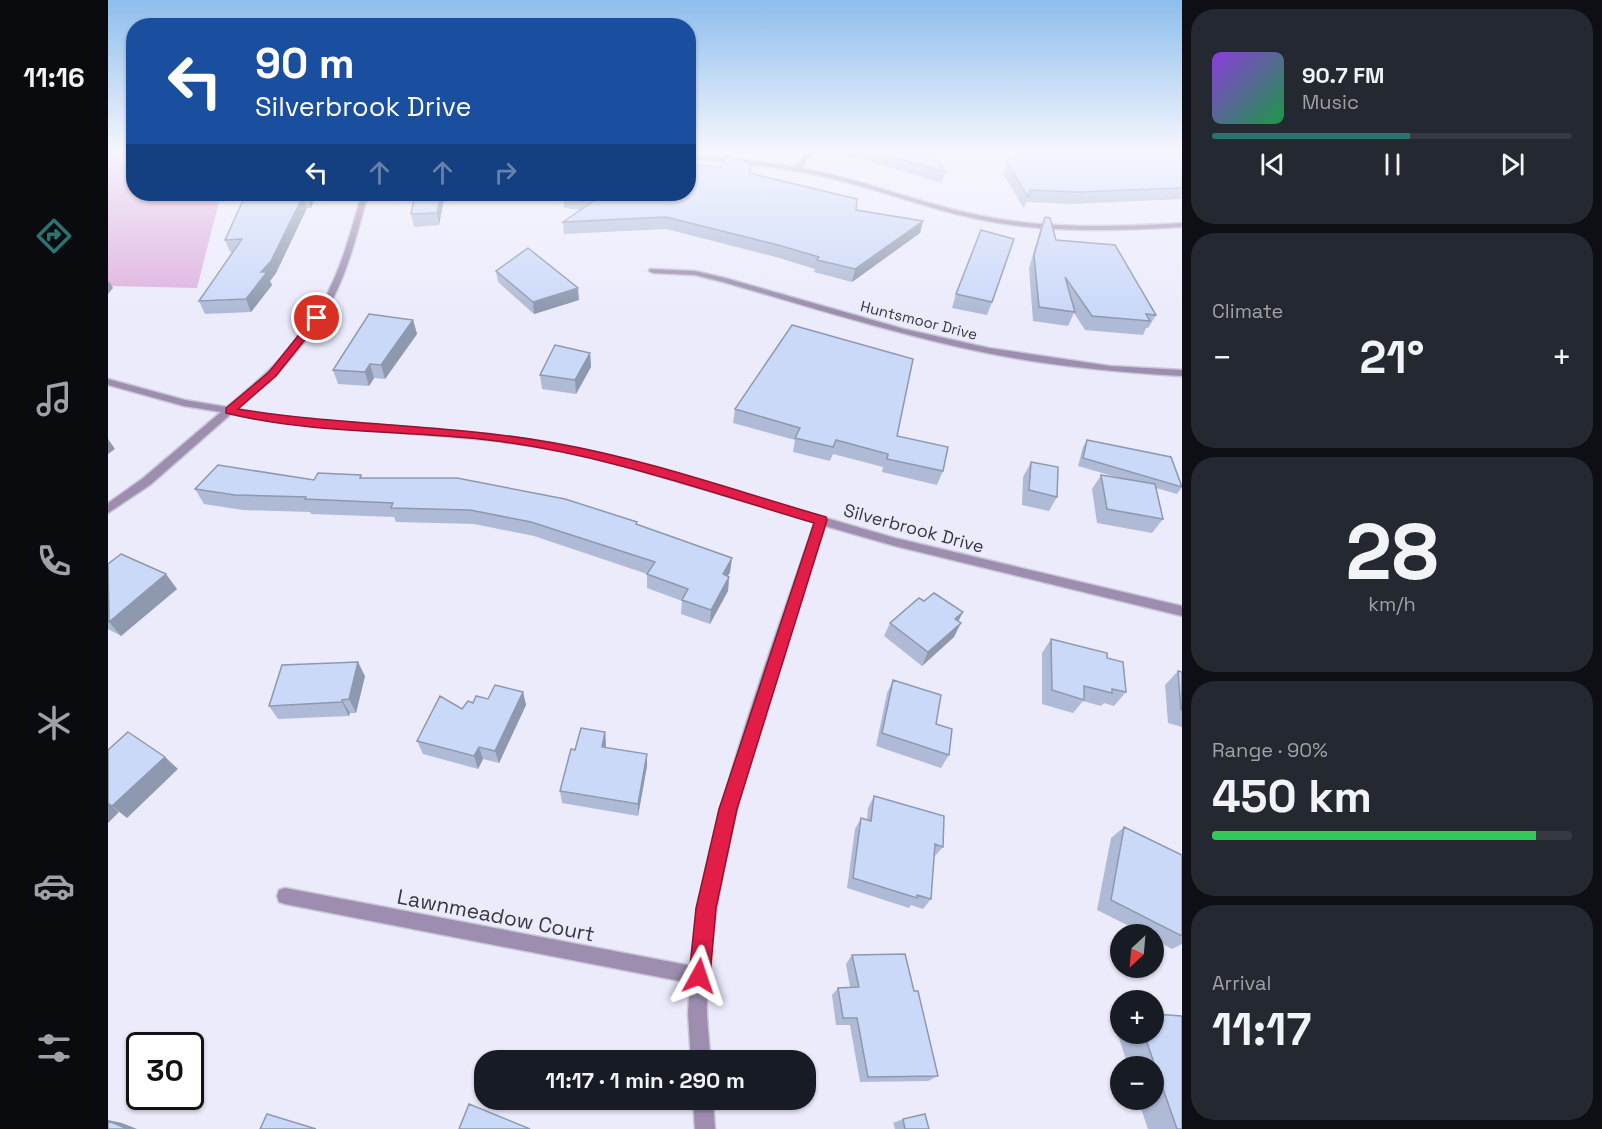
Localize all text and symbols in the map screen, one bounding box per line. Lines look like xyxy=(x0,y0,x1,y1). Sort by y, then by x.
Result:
text: 90 m xyxy=(255,37,355,90)
icon: left xyxy=(156,42,234,120)
text: 11:16 xyxy=(23,60,85,95)
text: 90.7 FM xyxy=(1302,61,1384,89)
text: Silverbrook Drive xyxy=(255,89,472,124)
text: Music xyxy=(1302,89,1359,115)
icon: previous xyxy=(1256,148,1289,181)
icon: pause xyxy=(1376,148,1409,181)
icon: next xyxy=(1496,148,1529,181)
icon: left xyxy=(300,156,333,189)
icon: ahead xyxy=(363,156,396,189)
icon: ahead xyxy=(426,156,459,189)
icon: right xyxy=(489,156,522,189)
icon: directions xyxy=(33,215,75,257)
pin xyxy=(291,292,342,343)
street label: Huntsmoor Drive xyxy=(859,296,979,344)
text: Climate xyxy=(1212,298,1283,324)
icon: arrive xyxy=(300,301,333,334)
text: 21° xyxy=(1360,329,1424,386)
text: − xyxy=(1212,337,1232,379)
text: + xyxy=(1552,337,1572,379)
icon: music xyxy=(33,378,75,420)
street label: Silverbrook Drive xyxy=(841,498,987,558)
text: 28 xyxy=(1345,502,1439,602)
icon: phone xyxy=(33,540,75,582)
text: km/h xyxy=(1368,591,1416,617)
icon: climate xyxy=(33,702,75,744)
text: Range · 90% xyxy=(1212,737,1328,763)
text: 450 km xyxy=(1212,768,1372,825)
icon: car xyxy=(33,865,75,907)
street label: Lawnmeadow Court xyxy=(395,883,597,947)
north arrow xyxy=(1110,924,1164,978)
map controls xyxy=(1110,924,1164,1110)
position arrow xyxy=(667,944,731,1008)
text: Arrival xyxy=(1212,970,1271,996)
button: + xyxy=(1110,990,1164,1044)
text: 11:17 xyxy=(1212,1001,1311,1058)
icon: filters xyxy=(33,1027,75,1069)
speed limit sign: 30 xyxy=(126,1032,204,1110)
button: − xyxy=(1110,1056,1164,1110)
text: 11:17 · 1 min · 290 m xyxy=(545,1066,745,1094)

